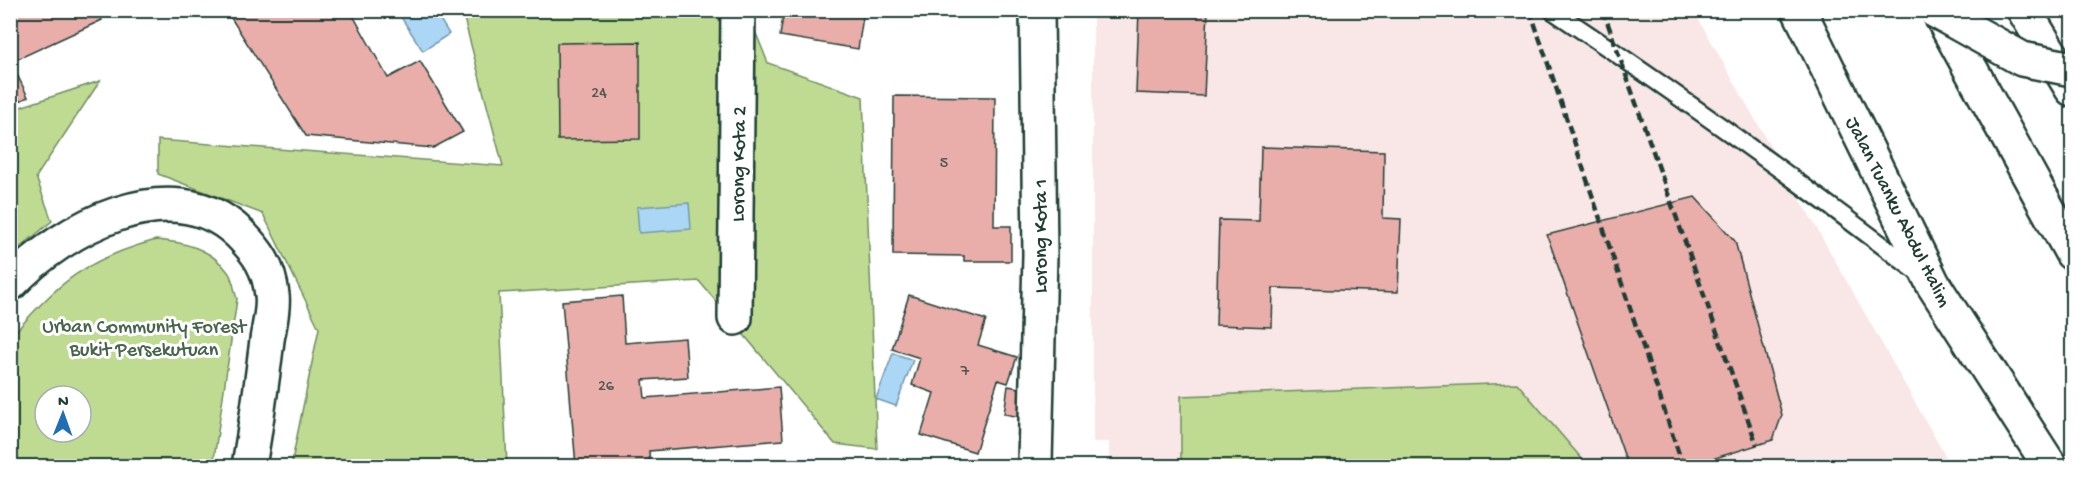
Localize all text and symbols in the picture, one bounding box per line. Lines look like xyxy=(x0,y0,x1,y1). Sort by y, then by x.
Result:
house number: 24 xyxy=(591,85,607,104)
street label: Lorong Kota 2 xyxy=(728,106,753,222)
street label: Jalan Tuanku Abdul Halim xyxy=(1839,114,1955,311)
house number: 5 xyxy=(940,155,948,174)
street label: Lorong Kota 1 xyxy=(1031,179,1054,293)
park label: Urban Community Forest Bukit Persekutuan xyxy=(42,317,248,363)
house number: 7 xyxy=(960,363,970,382)
house number: 26 xyxy=(598,378,615,397)
north arrow xyxy=(33,384,93,444)
text: N xyxy=(58,393,69,412)

